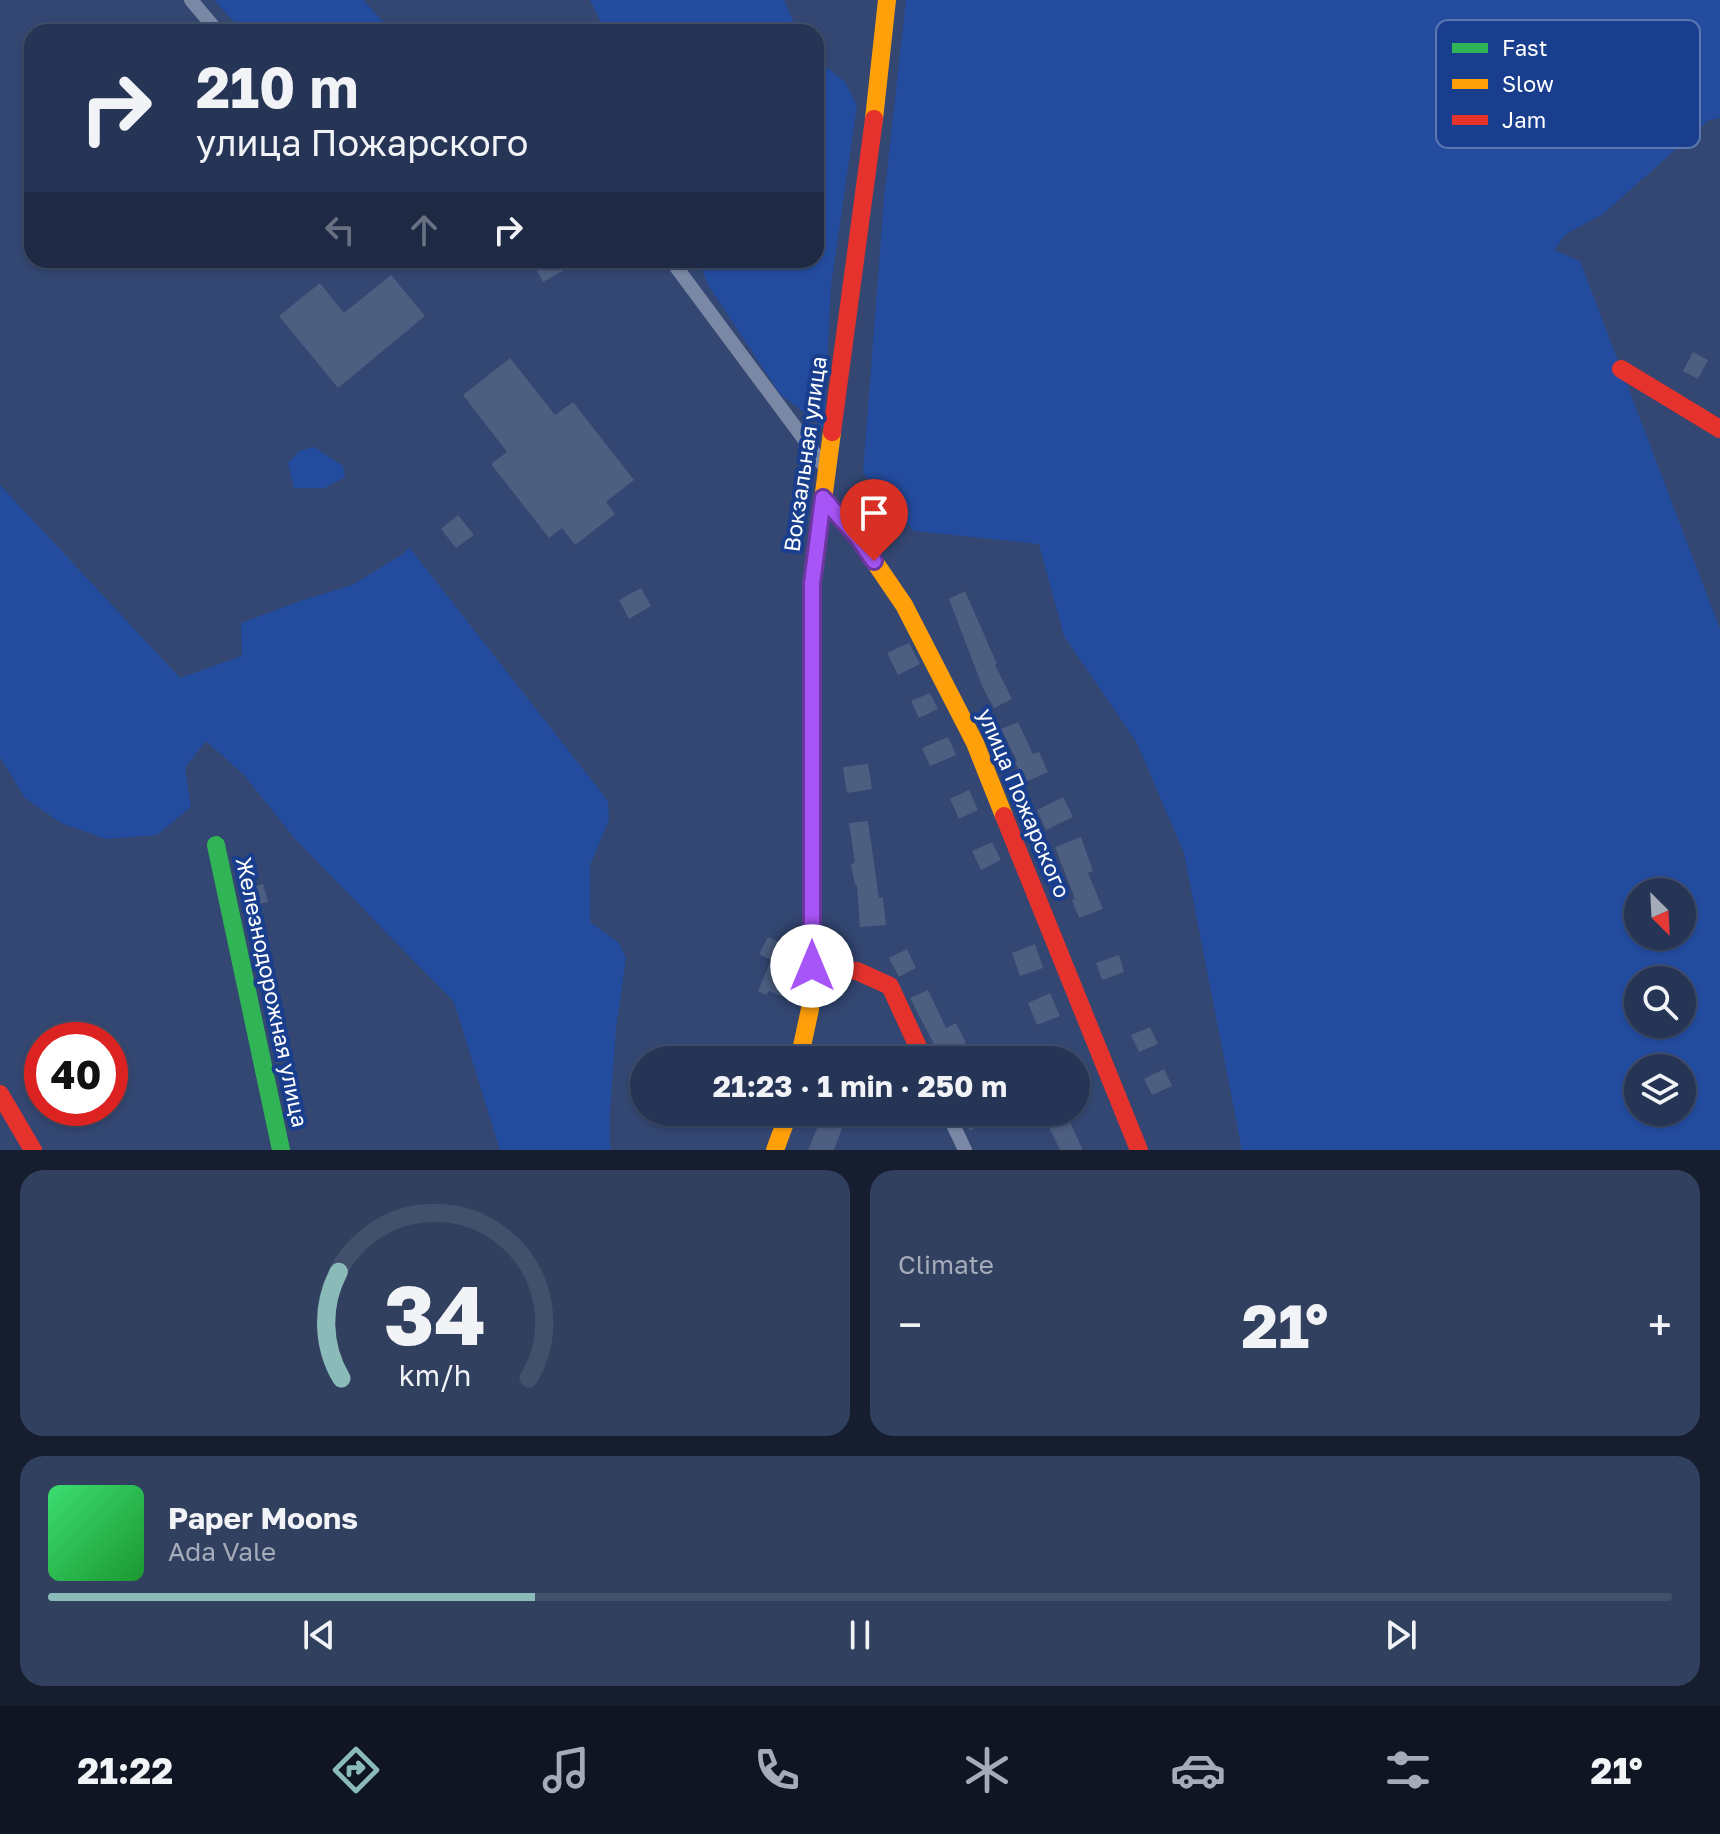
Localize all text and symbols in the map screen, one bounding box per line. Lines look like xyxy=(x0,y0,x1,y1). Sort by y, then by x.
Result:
legend xyxy=(1436,20,1700,148)
text: Fast xyxy=(1502,34,1548,61)
text: 210 m xyxy=(196,53,358,120)
icon: right xyxy=(64,56,168,160)
text: Slow xyxy=(1502,70,1554,97)
text: Jam xyxy=(1502,106,1546,133)
text: улица Пожарского xyxy=(196,121,528,164)
icon: left xyxy=(318,208,362,252)
icon: ahead xyxy=(402,208,446,252)
icon: right xyxy=(486,208,530,252)
street label: Вокзальная улица xyxy=(777,354,832,553)
pin xyxy=(840,479,908,561)
icon: arrive xyxy=(852,491,896,535)
street label: улица Пожарского xyxy=(972,704,1077,902)
street label: Железнодорожная улица xyxy=(231,854,314,1129)
north arrow xyxy=(1624,878,1696,950)
map controls xyxy=(1624,878,1696,1126)
position arrow xyxy=(770,924,854,1008)
button: search xyxy=(1624,966,1696,1038)
speed limit sign: 40 xyxy=(24,1022,128,1126)
button: layers xyxy=(1624,1054,1696,1126)
text: 21:23 · 1 min · 250 m xyxy=(713,1068,1007,1104)
text: Climate xyxy=(898,1249,994,1280)
text: 34 xyxy=(384,1263,486,1363)
text: 21° xyxy=(1242,1289,1328,1361)
text: − xyxy=(898,1298,922,1351)
text: + xyxy=(1648,1298,1672,1351)
text: km/h xyxy=(399,1358,471,1392)
text: Paper Moons xyxy=(168,1500,358,1536)
text: Ada Vale xyxy=(168,1536,276,1567)
icon: previous xyxy=(297,1613,341,1657)
icon: pause xyxy=(838,1613,882,1657)
icon: next xyxy=(1379,1613,1423,1657)
icon: directions xyxy=(328,1742,384,1798)
icon: music xyxy=(538,1742,594,1798)
icon: phone xyxy=(749,1742,805,1798)
icon: climate xyxy=(959,1742,1015,1798)
icon: car xyxy=(1170,1742,1226,1798)
icon: filters xyxy=(1380,1742,1436,1798)
text: 21:22 xyxy=(77,1749,173,1792)
text: 21° xyxy=(1591,1749,1643,1792)

